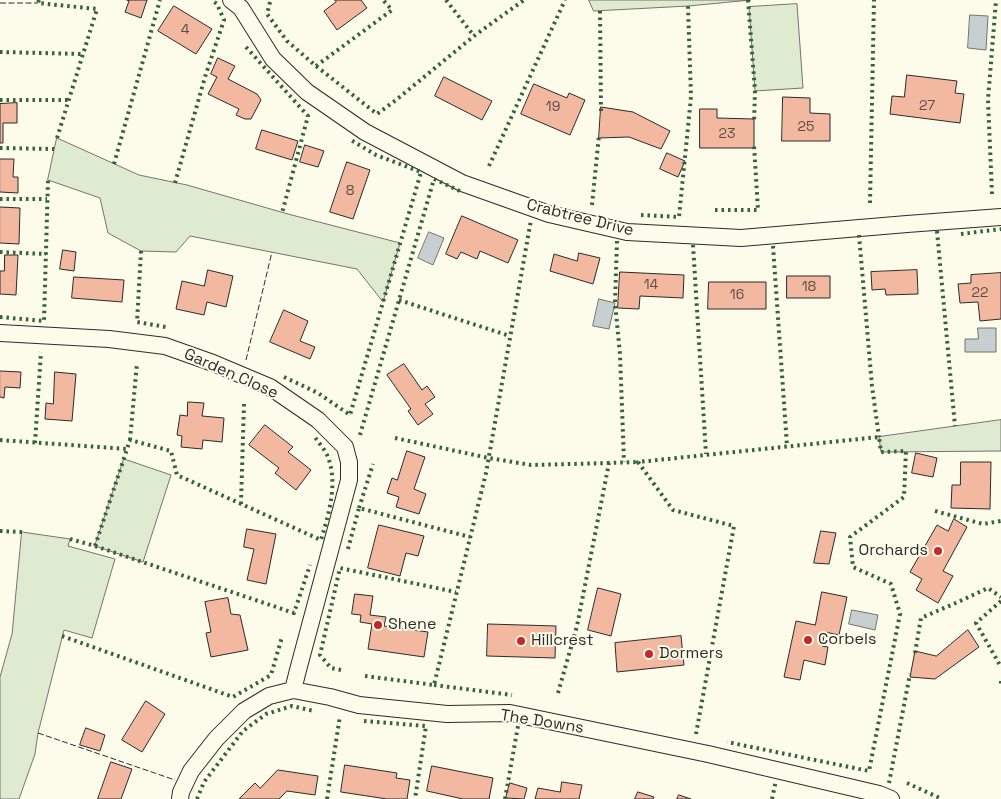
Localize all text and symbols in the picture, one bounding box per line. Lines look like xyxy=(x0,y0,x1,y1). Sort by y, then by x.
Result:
house number: 4 xyxy=(181,22,189,38)
house number: 27 xyxy=(919,98,935,114)
house number: 19 xyxy=(546,99,560,115)
house number: 25 xyxy=(798,119,814,135)
house number: 23 xyxy=(719,126,735,142)
house number: 8 xyxy=(346,183,354,199)
street label: Crabtree Drive xyxy=(524,195,636,241)
house number: 14 xyxy=(644,277,658,293)
house number: 18 xyxy=(802,279,816,295)
house number: 22 xyxy=(972,285,988,301)
house number: 16 xyxy=(730,287,744,303)
street label: Garden Close xyxy=(181,345,281,403)
place label: Orchards xyxy=(858,541,928,561)
marker: Orchards xyxy=(932,545,944,557)
place label: Shene xyxy=(388,615,436,635)
marker: Shene xyxy=(372,619,384,631)
place label: Corbels xyxy=(818,630,876,650)
place label: Hillcrest xyxy=(531,631,594,651)
marker: Corbels xyxy=(802,634,814,646)
marker: Hillcrest xyxy=(515,635,527,647)
place label: Dormers xyxy=(659,644,723,664)
marker: Dormers xyxy=(643,648,655,660)
street label: The Downs xyxy=(499,706,585,738)

